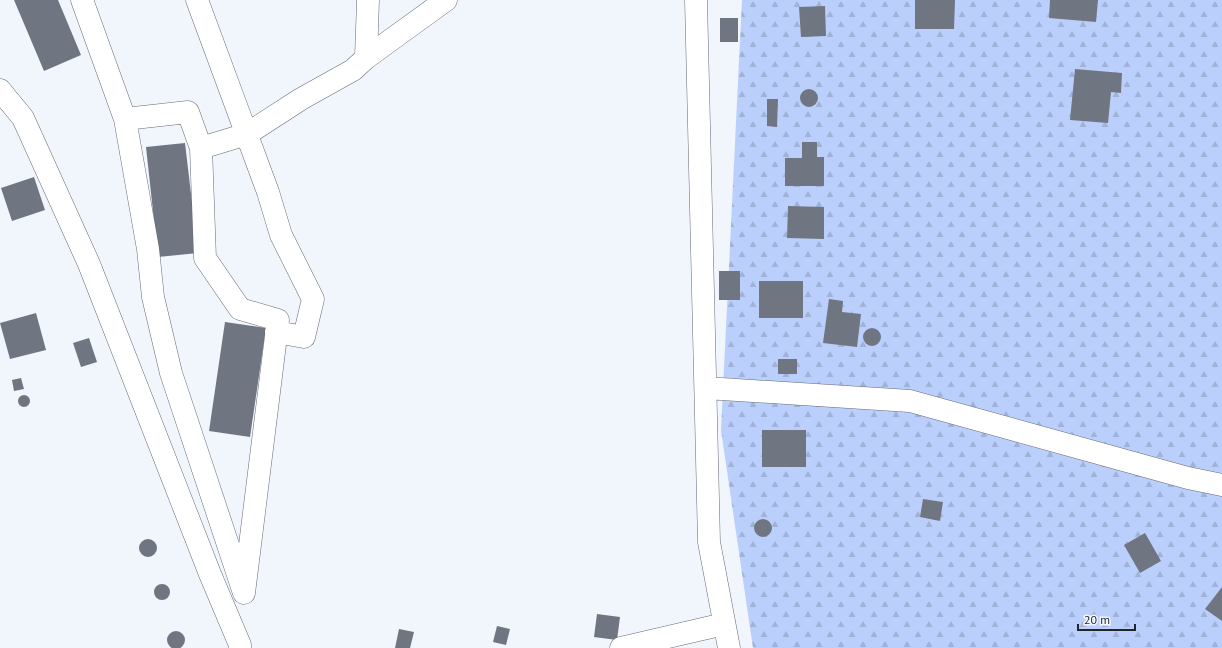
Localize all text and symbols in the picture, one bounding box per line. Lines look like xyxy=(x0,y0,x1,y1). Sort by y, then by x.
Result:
scale bar xyxy=(1078,606,1135,632)
text: 20 m xyxy=(1084,612,1110,627)

